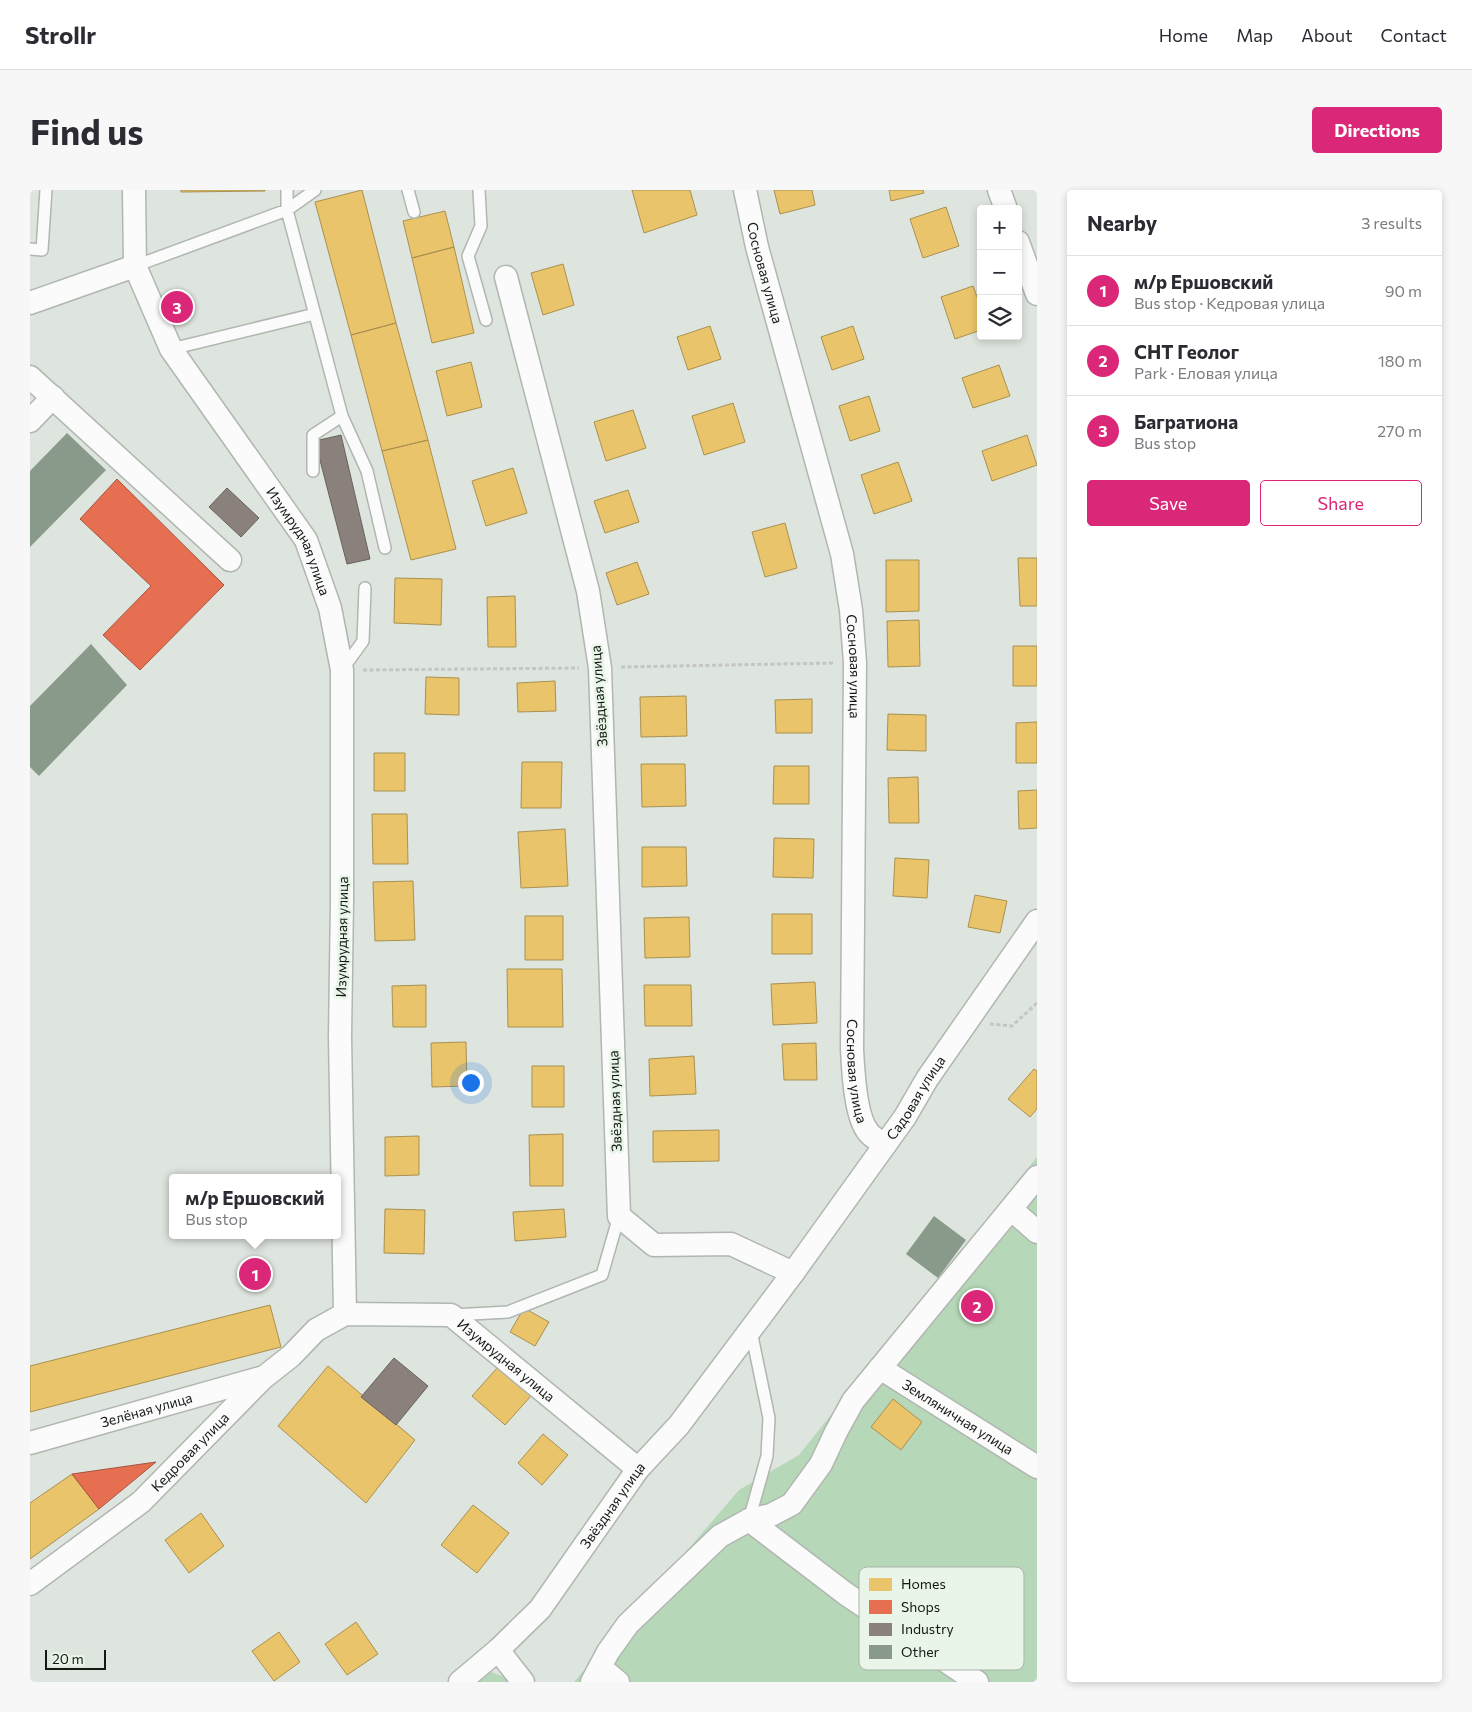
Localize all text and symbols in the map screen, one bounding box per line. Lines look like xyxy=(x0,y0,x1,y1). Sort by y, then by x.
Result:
text: Strollr xyxy=(25,20,96,49)
text: Home xyxy=(1159,24,1208,46)
text: Map xyxy=(1236,24,1273,46)
text: About xyxy=(1301,24,1353,46)
text: Contact xyxy=(1381,24,1447,46)
button: Directions xyxy=(1312,107,1442,153)
text: Find us xyxy=(30,109,144,152)
map controls xyxy=(977,205,1022,340)
button: + xyxy=(977,205,1022,250)
text: Nearby xyxy=(1087,210,1157,235)
text: 3 results xyxy=(1361,213,1422,232)
street label: Сосновая улица xyxy=(744,220,787,325)
button: − xyxy=(977,250,1022,295)
text: м/р Ершовский xyxy=(1134,270,1273,293)
text: 1 xyxy=(1099,281,1107,300)
text: 90 m xyxy=(1385,281,1422,300)
pin: 3 xyxy=(161,288,193,326)
text: Bus stop · Кедровая улица xyxy=(1134,293,1325,312)
button: layers xyxy=(977,295,1022,340)
text: СНТ Геолог xyxy=(1134,340,1239,363)
text: 2 xyxy=(1098,351,1108,370)
text: 180 m xyxy=(1378,351,1422,370)
text: Park · Еловая улица xyxy=(1134,363,1278,382)
text: Багратиона xyxy=(1134,410,1238,433)
text: 3 xyxy=(1098,421,1108,440)
text: 270 m xyxy=(1377,421,1422,440)
text: Bus stop xyxy=(1134,433,1196,452)
button: Save xyxy=(1087,480,1250,526)
button: Share xyxy=(1260,480,1422,526)
street label: Изумрудная улица xyxy=(263,483,334,598)
street label: Сосновая улица xyxy=(843,614,864,719)
street label: Звёздная улица xyxy=(586,645,611,747)
street label: Изумрудная улица xyxy=(332,876,351,998)
street label: Сосновая улица xyxy=(844,1019,871,1125)
street label: Звёздная улица xyxy=(604,1050,625,1152)
street label: Садовая улица xyxy=(882,1052,949,1143)
your location xyxy=(458,1070,484,1096)
popup xyxy=(169,1174,341,1239)
text: м/р Ершовский xyxy=(185,1186,325,1209)
text: Bus stop xyxy=(185,1209,248,1228)
pin: 1 xyxy=(239,1255,271,1293)
pin: 2 xyxy=(961,1287,993,1325)
street label: Изумрудная улица xyxy=(454,1315,558,1405)
street label: Земляничная улица xyxy=(899,1375,1017,1458)
street label: Зелёная улица xyxy=(99,1389,194,1431)
street label: Кедровая улица xyxy=(147,1409,232,1495)
street label: Звёздная улица xyxy=(576,1458,648,1551)
legend xyxy=(859,1567,1024,1670)
text: Homes xyxy=(901,1575,946,1592)
text: Shops xyxy=(901,1598,940,1615)
text: Industry xyxy=(901,1620,954,1637)
text: Other xyxy=(901,1643,940,1660)
scale bar xyxy=(45,1647,106,1670)
text: 20 m xyxy=(52,1650,84,1667)

